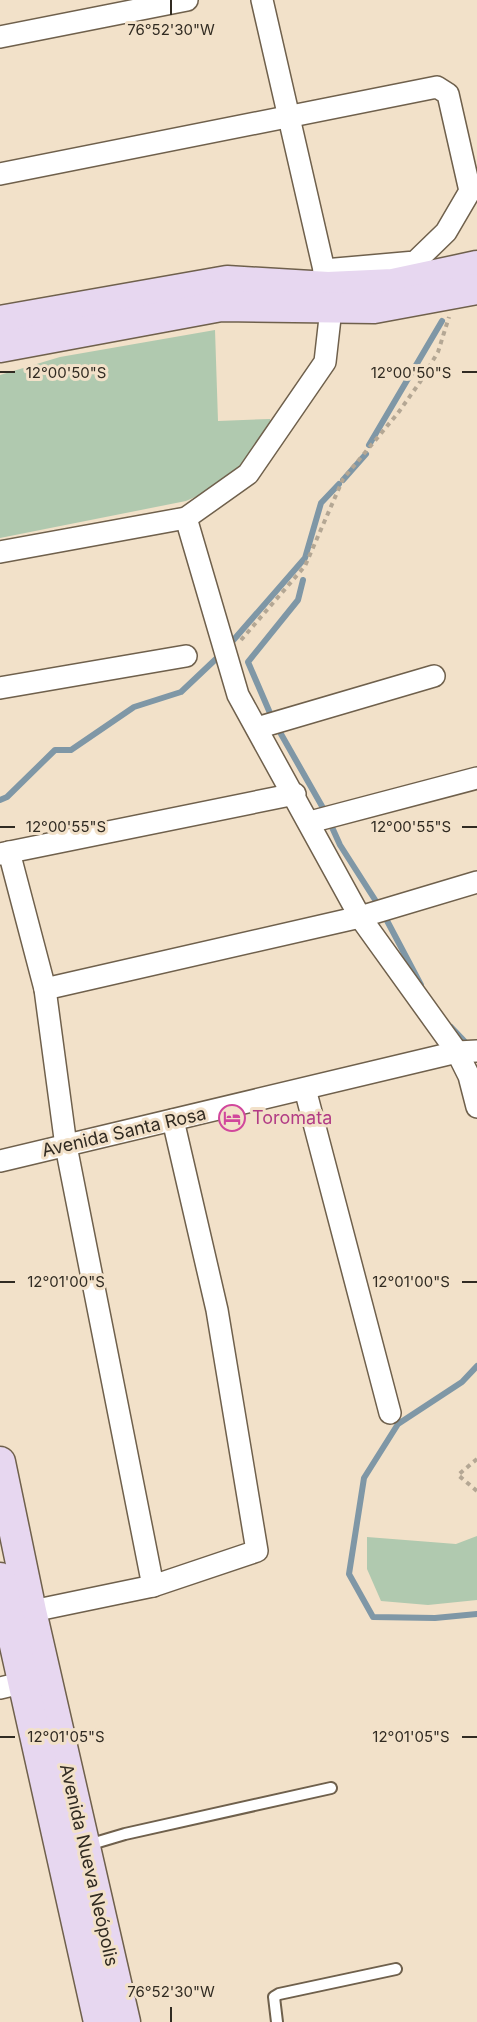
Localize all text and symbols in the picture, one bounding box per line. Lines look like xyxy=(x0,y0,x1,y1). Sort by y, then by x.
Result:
text: 76°52'30"W xyxy=(127,20,215,39)
text: 12°00'50"S xyxy=(26,363,106,382)
text: 12°00'50"S xyxy=(371,363,451,382)
text: 12°00'55"S xyxy=(26,817,106,836)
text: 12°00'55"S xyxy=(371,817,451,836)
street label: Avenida Santa Rosa xyxy=(40,1102,208,1161)
hotel icon: Toromata xyxy=(217,1103,247,1133)
place label: Toromata xyxy=(252,1107,332,1128)
text: 12°01'00"S xyxy=(27,1272,105,1291)
text: 12°01'00"S xyxy=(372,1272,450,1291)
text: 12°01'05"S xyxy=(27,1727,105,1746)
text: 12°01'05"S xyxy=(372,1727,450,1746)
street label: Avenida Nueva Neópolis xyxy=(56,1762,123,1968)
text: 76°52'30"W xyxy=(127,1982,215,2001)

